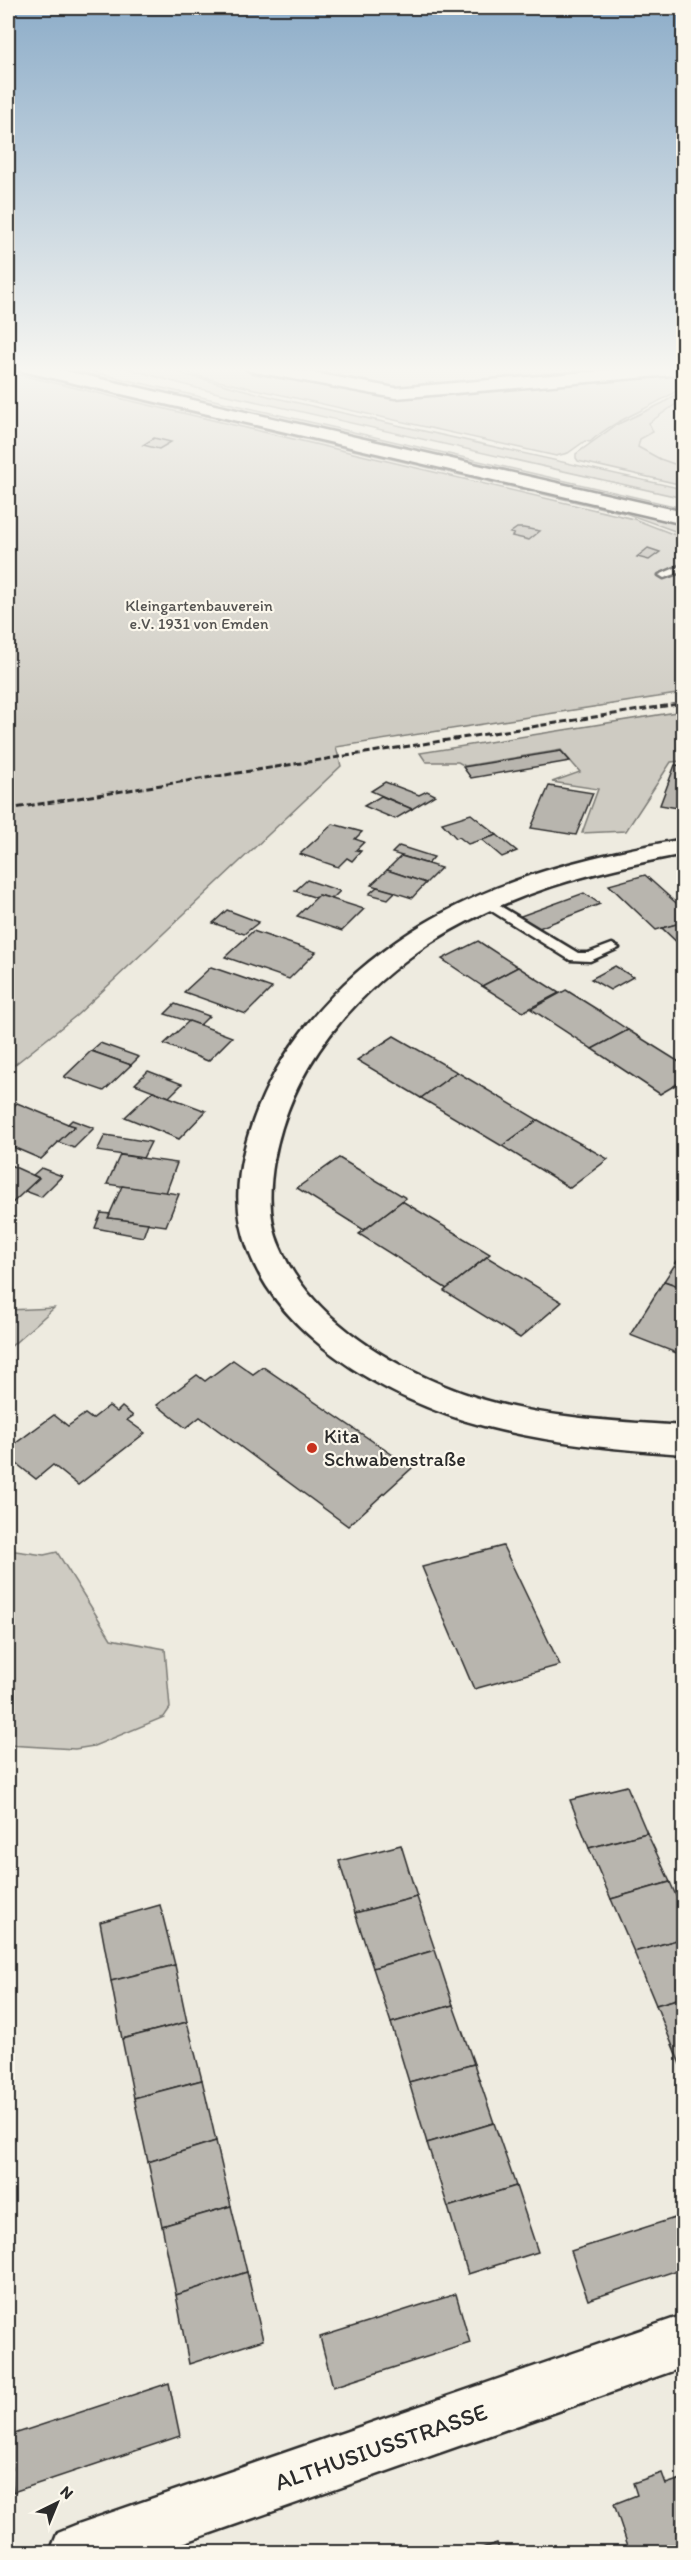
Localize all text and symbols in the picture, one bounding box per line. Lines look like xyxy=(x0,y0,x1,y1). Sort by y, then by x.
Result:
park label: Kleingartenbauverein e.V. 1931 von Emden xyxy=(125,596,273,633)
place label: Kita Schwabenstraße xyxy=(324,1424,466,1471)
marker: Kita Schwabenstraße xyxy=(305,1441,319,1455)
street label: ALTHUSIUSSTRASSE xyxy=(271,2397,491,2497)
north arrow xyxy=(27,2473,87,2533)
text: N xyxy=(56,2482,77,2503)

